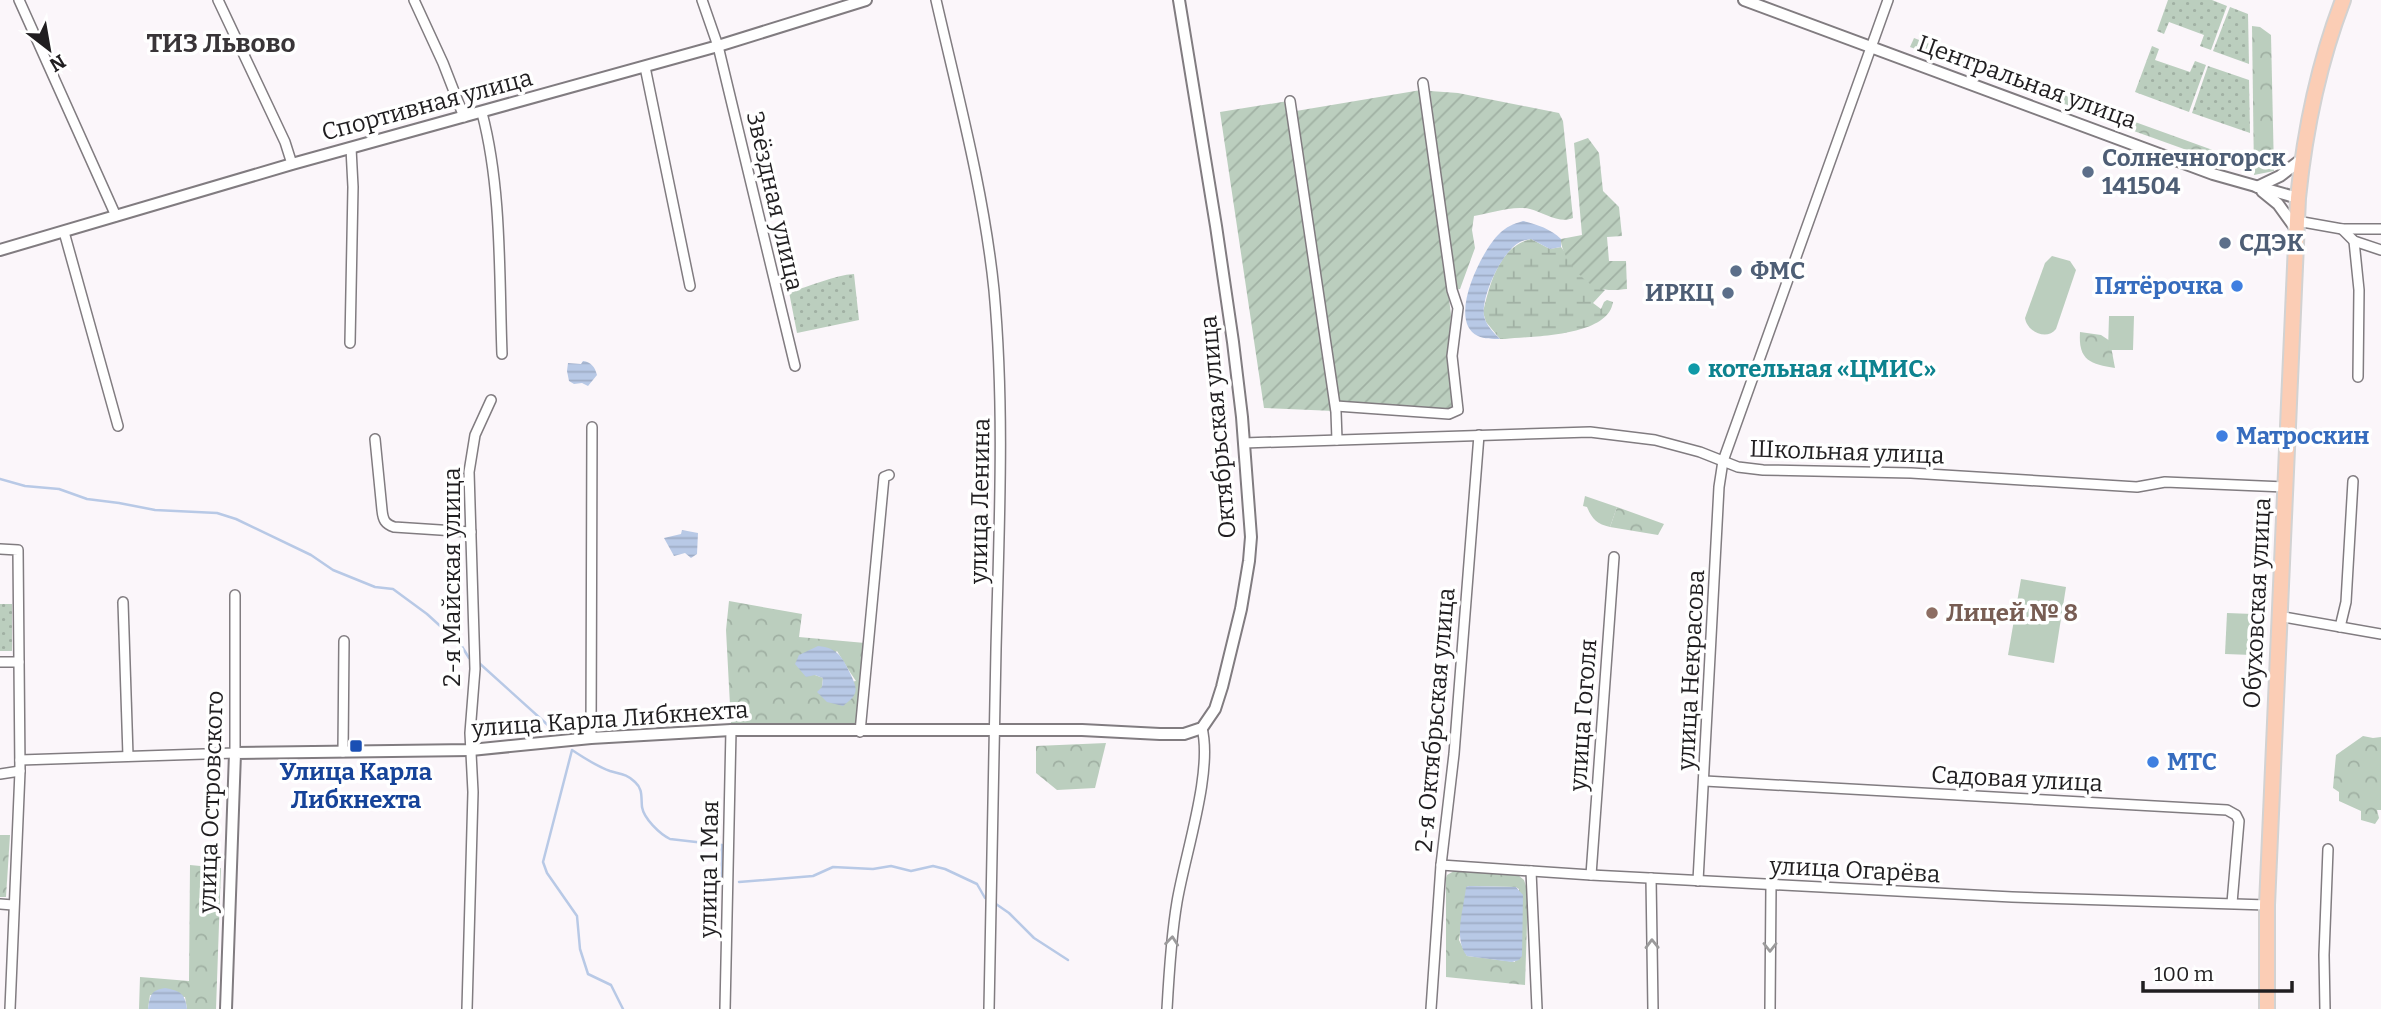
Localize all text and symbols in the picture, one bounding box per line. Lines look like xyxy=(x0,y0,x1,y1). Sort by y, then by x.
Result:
north arrow xyxy=(14,14,84,84)
district label: ТИЗ Львово xyxy=(147,28,296,59)
street label: Центральная улица xyxy=(1914,29,2140,135)
text: N xyxy=(45,50,70,77)
street label: Спортивная улица xyxy=(318,63,536,147)
street label: Звёздная улица xyxy=(741,108,809,294)
place label: Солнечногорск 141504 xyxy=(2102,144,2286,200)
marker: Солнечногорск 141504 xyxy=(2080,164,2096,180)
place label: СДЭК xyxy=(2239,229,2304,257)
marker: СДЭК xyxy=(2217,235,2233,251)
place label: ФМС xyxy=(1750,257,1805,285)
marker: ФМС xyxy=(1728,263,1744,279)
place label: Пятёрочка xyxy=(2094,272,2224,300)
marker: Пятёрочка xyxy=(2229,278,2245,294)
place label: ИРКЦ xyxy=(1645,279,1714,307)
marker: ИРКЦ xyxy=(1720,285,1736,301)
street label: Октябрьская улица xyxy=(1194,314,1242,540)
place label: котельная «ЦМИС» xyxy=(1708,355,1936,383)
marker: котельная «ЦМИС» xyxy=(1686,361,1702,377)
street label: улица Ленина xyxy=(965,418,995,585)
place label: Матроскин xyxy=(2236,422,2369,450)
marker: Матроскин xyxy=(2214,428,2230,444)
street label: Школьная улица xyxy=(1749,435,1945,469)
street label: 2-я Майская улица xyxy=(438,467,466,687)
street label: Обуховская улица xyxy=(2237,497,2277,709)
street label: улица Некрасова xyxy=(1672,569,1710,772)
street label: 2-я Октябрьская улица xyxy=(1409,586,1461,854)
place label: Лицей № 8 xyxy=(1946,599,2078,627)
marker: Лицей № 8 xyxy=(1924,605,1940,621)
street label: улица Гоголя xyxy=(1564,638,1602,793)
street label: улица Островского xyxy=(193,690,229,915)
street label: улица Карла Либкнехта xyxy=(470,695,749,743)
marker: Улица Карла Либкнехта xyxy=(348,738,364,754)
place label: МТС xyxy=(2167,748,2217,776)
marker: МТС xyxy=(2145,754,2161,770)
place label: Улица Карла Либкнехта xyxy=(280,758,433,814)
street label: Садовая улица xyxy=(1931,761,2103,797)
street label: улица 1 Мая xyxy=(694,800,724,939)
street label: улица Огарёва xyxy=(1768,851,1941,888)
one-way arrow xyxy=(1164,935,1179,946)
one-way arrow xyxy=(1644,938,1660,948)
one-way arrow xyxy=(1762,942,1778,953)
scale bar xyxy=(2143,950,2292,994)
text: 100 m xyxy=(2154,961,2214,987)

